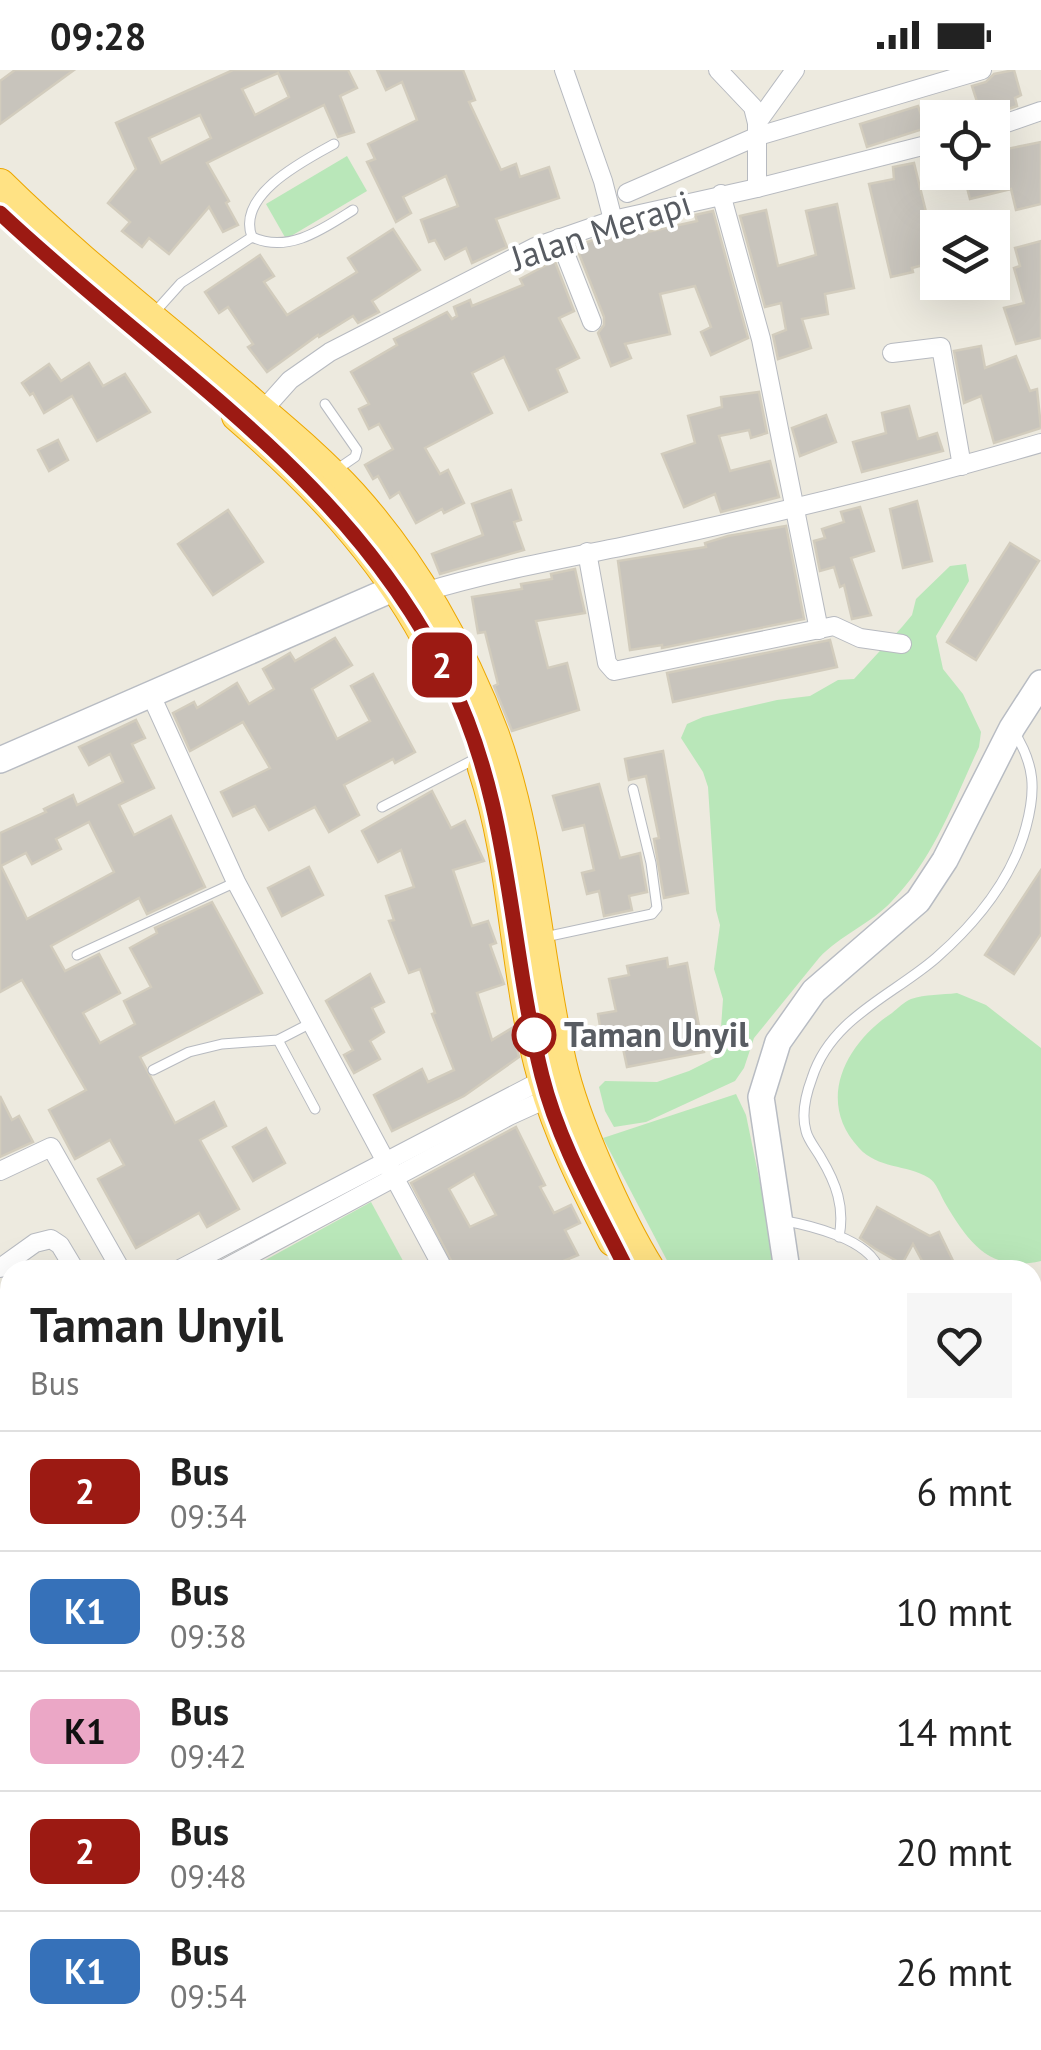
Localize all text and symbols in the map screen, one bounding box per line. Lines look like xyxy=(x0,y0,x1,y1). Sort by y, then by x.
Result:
text: 09:28 xyxy=(50,11,146,60)
map controls xyxy=(920,100,1010,300)
button: locate xyxy=(920,100,1010,190)
street label: Jalan Merapi xyxy=(503,179,697,281)
button: layers xyxy=(920,210,1010,300)
line badge: 2 xyxy=(410,632,474,698)
text: 2 xyxy=(432,642,452,688)
place label: Taman Unyil xyxy=(564,1011,749,1057)
marker: Taman Unyil xyxy=(513,1014,555,1056)
text: Taman Unyil xyxy=(30,1293,283,1355)
button: heart xyxy=(907,1293,1012,1398)
text: Bus xyxy=(30,1362,79,1404)
text: Bus xyxy=(170,1446,229,1495)
text: 6 mnt xyxy=(917,1467,1012,1516)
text: 2 xyxy=(75,1468,95,1514)
text: 09:34 xyxy=(170,1495,247,1537)
text: Bus xyxy=(170,1566,229,1615)
text: 10 mnt xyxy=(896,1587,1012,1636)
text: K1 xyxy=(64,1588,106,1634)
text: 09:38 xyxy=(170,1615,247,1657)
text: Bus xyxy=(170,1686,229,1735)
text: 14 mnt xyxy=(896,1707,1012,1756)
text: K1 xyxy=(64,1708,106,1754)
text: 09:42 xyxy=(170,1735,247,1777)
text: Bus xyxy=(170,1806,229,1855)
text: 20 mnt xyxy=(896,1827,1012,1876)
text: 2 xyxy=(75,1828,95,1874)
text: 09:48 xyxy=(170,1855,247,1897)
text: Bus xyxy=(170,1926,229,1975)
text: 26 mnt xyxy=(896,1947,1012,1996)
text: K1 xyxy=(64,1948,106,1994)
text: 09:54 xyxy=(170,1975,247,2017)

